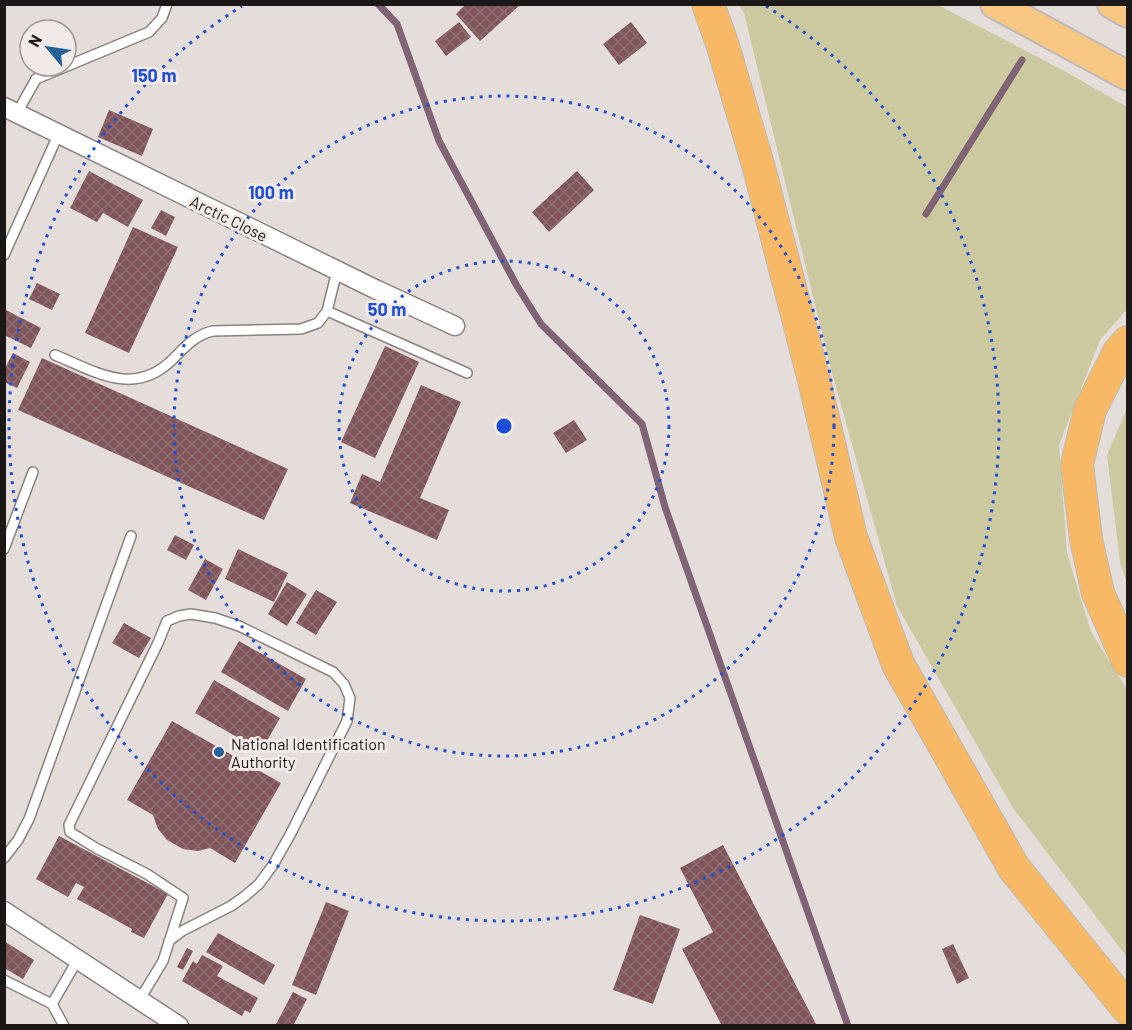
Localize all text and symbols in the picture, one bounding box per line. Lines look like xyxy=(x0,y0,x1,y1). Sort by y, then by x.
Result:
north arrow xyxy=(18,18,78,78)
text: N xyxy=(24,31,45,50)
text: 150 m xyxy=(132,64,176,86)
text: 100 m xyxy=(248,181,294,203)
street label: Arctic Close xyxy=(187,191,271,245)
text: 50 m xyxy=(368,298,406,320)
centre of rings xyxy=(494,416,514,436)
place label: National Identification Authority xyxy=(231,734,386,771)
marker: National Identification Authority xyxy=(212,745,226,759)

